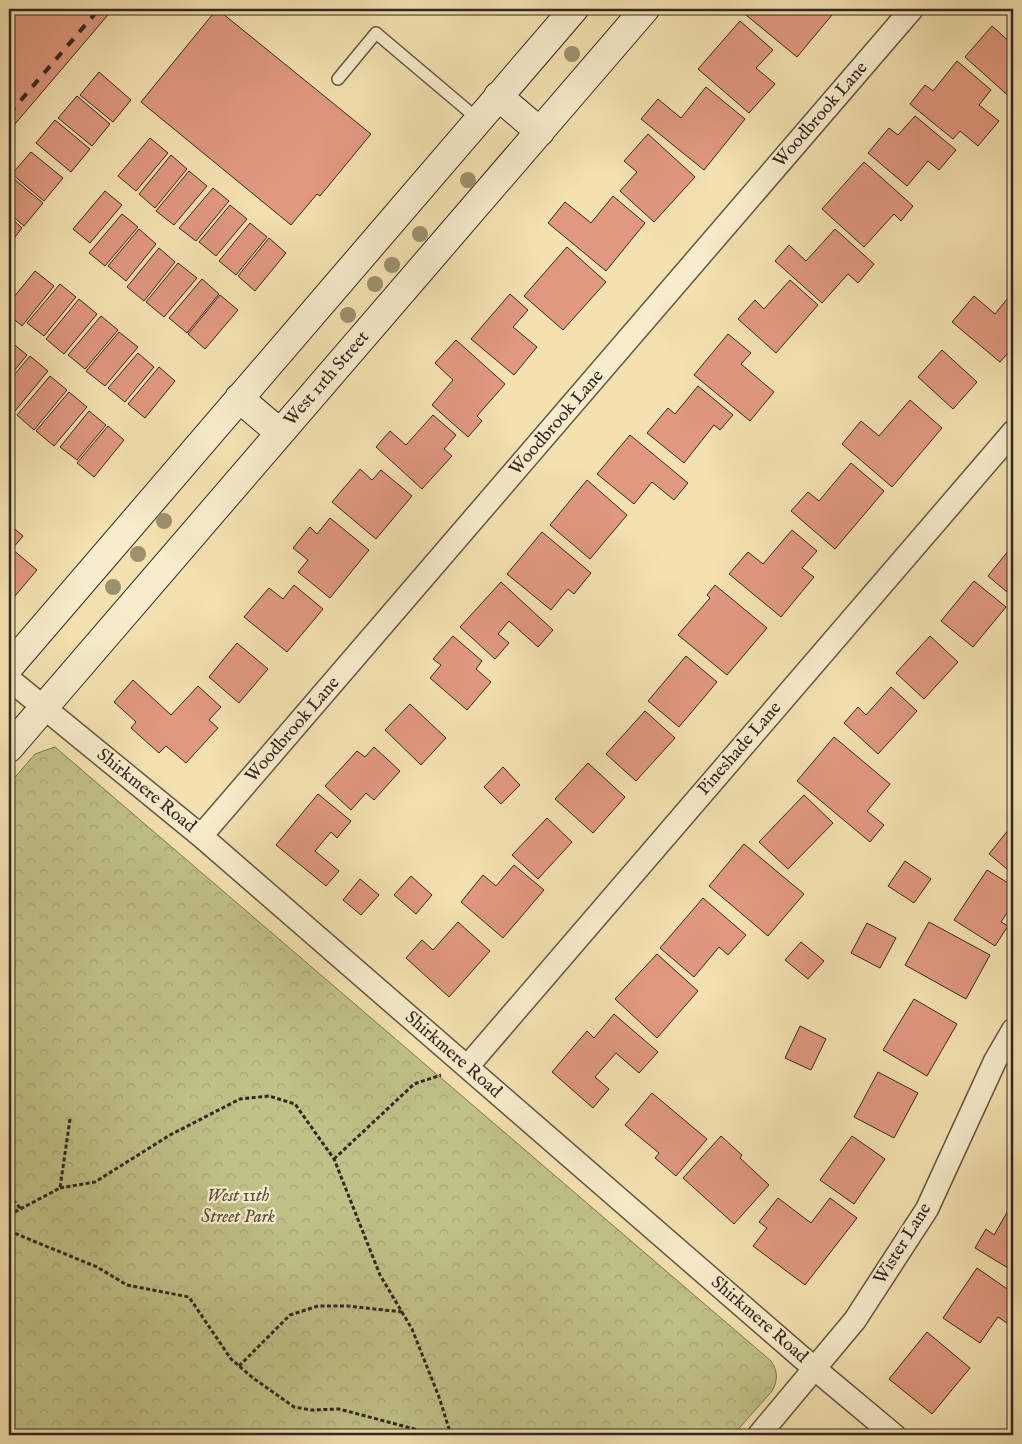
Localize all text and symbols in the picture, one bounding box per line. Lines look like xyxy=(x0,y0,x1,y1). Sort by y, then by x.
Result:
street label: Woodbrook Lane xyxy=(769,57,873,173)
street label: West 11th Street xyxy=(279,327,375,431)
street label: Woodbrook Lane xyxy=(505,365,609,481)
street label: Woodbrook Lane xyxy=(241,672,345,788)
street label: Pineshade Lane xyxy=(693,697,787,801)
street label: Shirkmere Road xyxy=(92,744,201,838)
street label: Shirkmere Road xyxy=(400,1007,507,1104)
park label: West 11th Street Park xyxy=(201,1185,275,1229)
street label: Wister Lane xyxy=(869,1199,937,1289)
street label: Shirkmere Road xyxy=(706,1272,813,1369)

